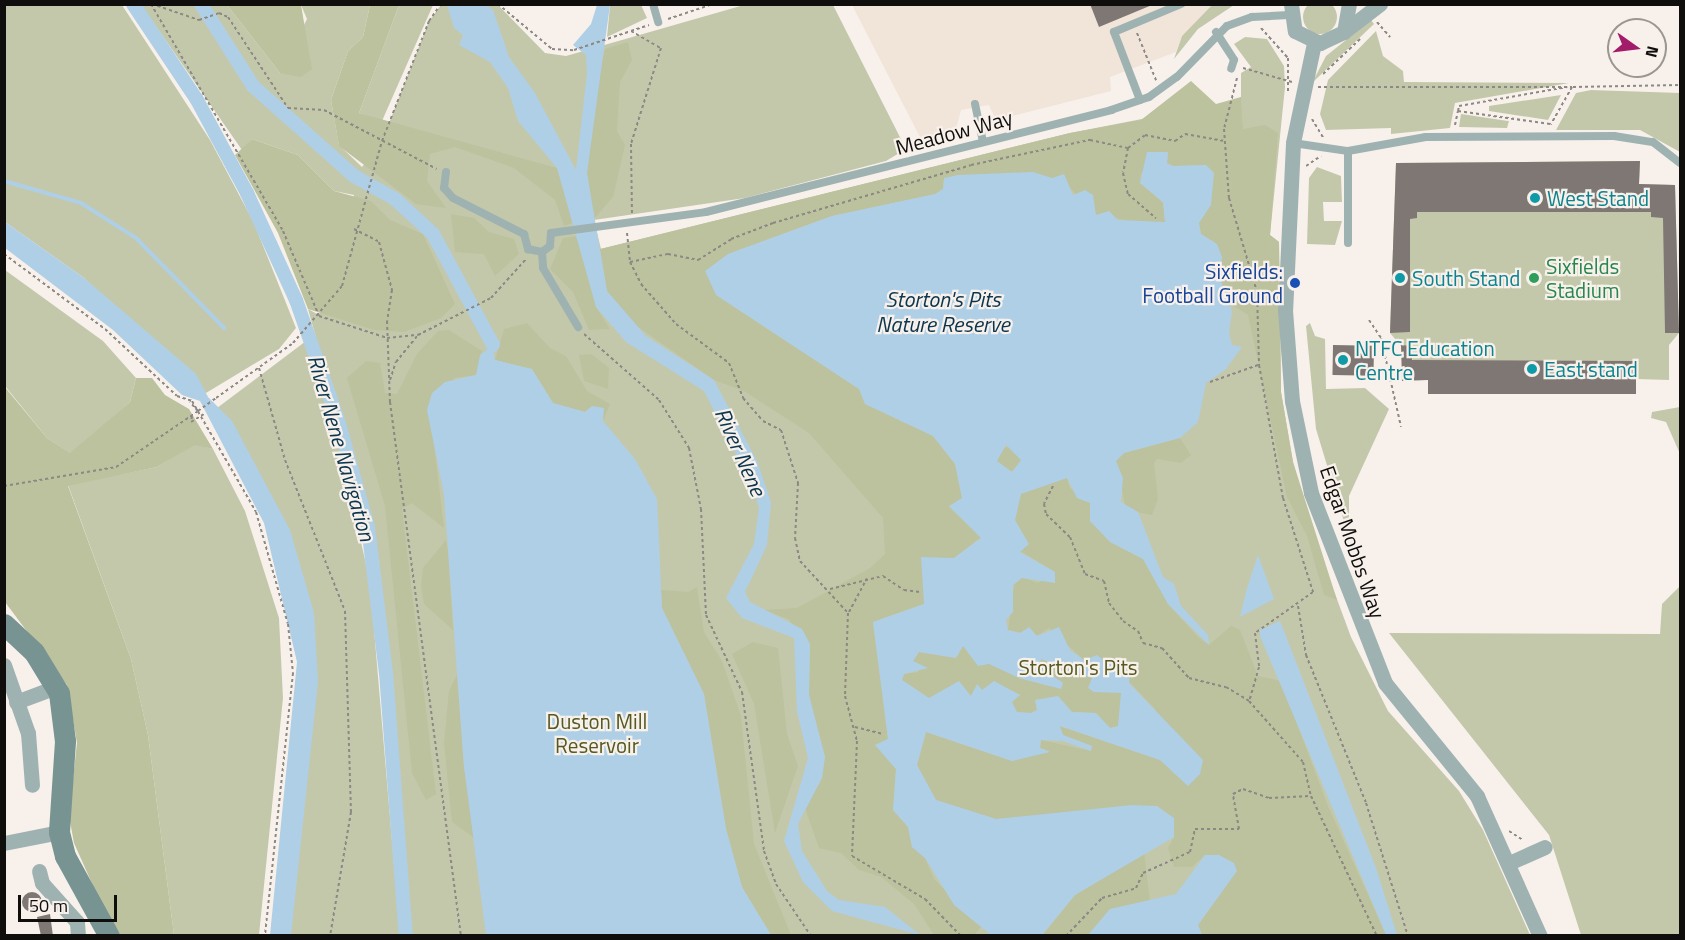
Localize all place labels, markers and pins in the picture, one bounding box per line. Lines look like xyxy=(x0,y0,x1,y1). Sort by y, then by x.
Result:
place label: West Stand xyxy=(1547,185,1649,211)
marker: West Stand xyxy=(1528,191,1542,205)
place label: Sixfields Stadium xyxy=(1546,253,1619,303)
place label: Sixfields: Football Ground xyxy=(1142,258,1283,308)
place label: South Stand xyxy=(1412,265,1520,291)
marker: South Stand xyxy=(1393,271,1407,285)
marker: Sixfields Stadium xyxy=(1527,271,1541,285)
marker: Sixfields: Football Ground xyxy=(1288,276,1302,290)
place label: NTFC Education Centre xyxy=(1355,335,1495,385)
marker: NTFC Education Centre xyxy=(1336,353,1350,367)
place label: East stand xyxy=(1544,356,1638,382)
marker: East stand xyxy=(1525,362,1539,376)

